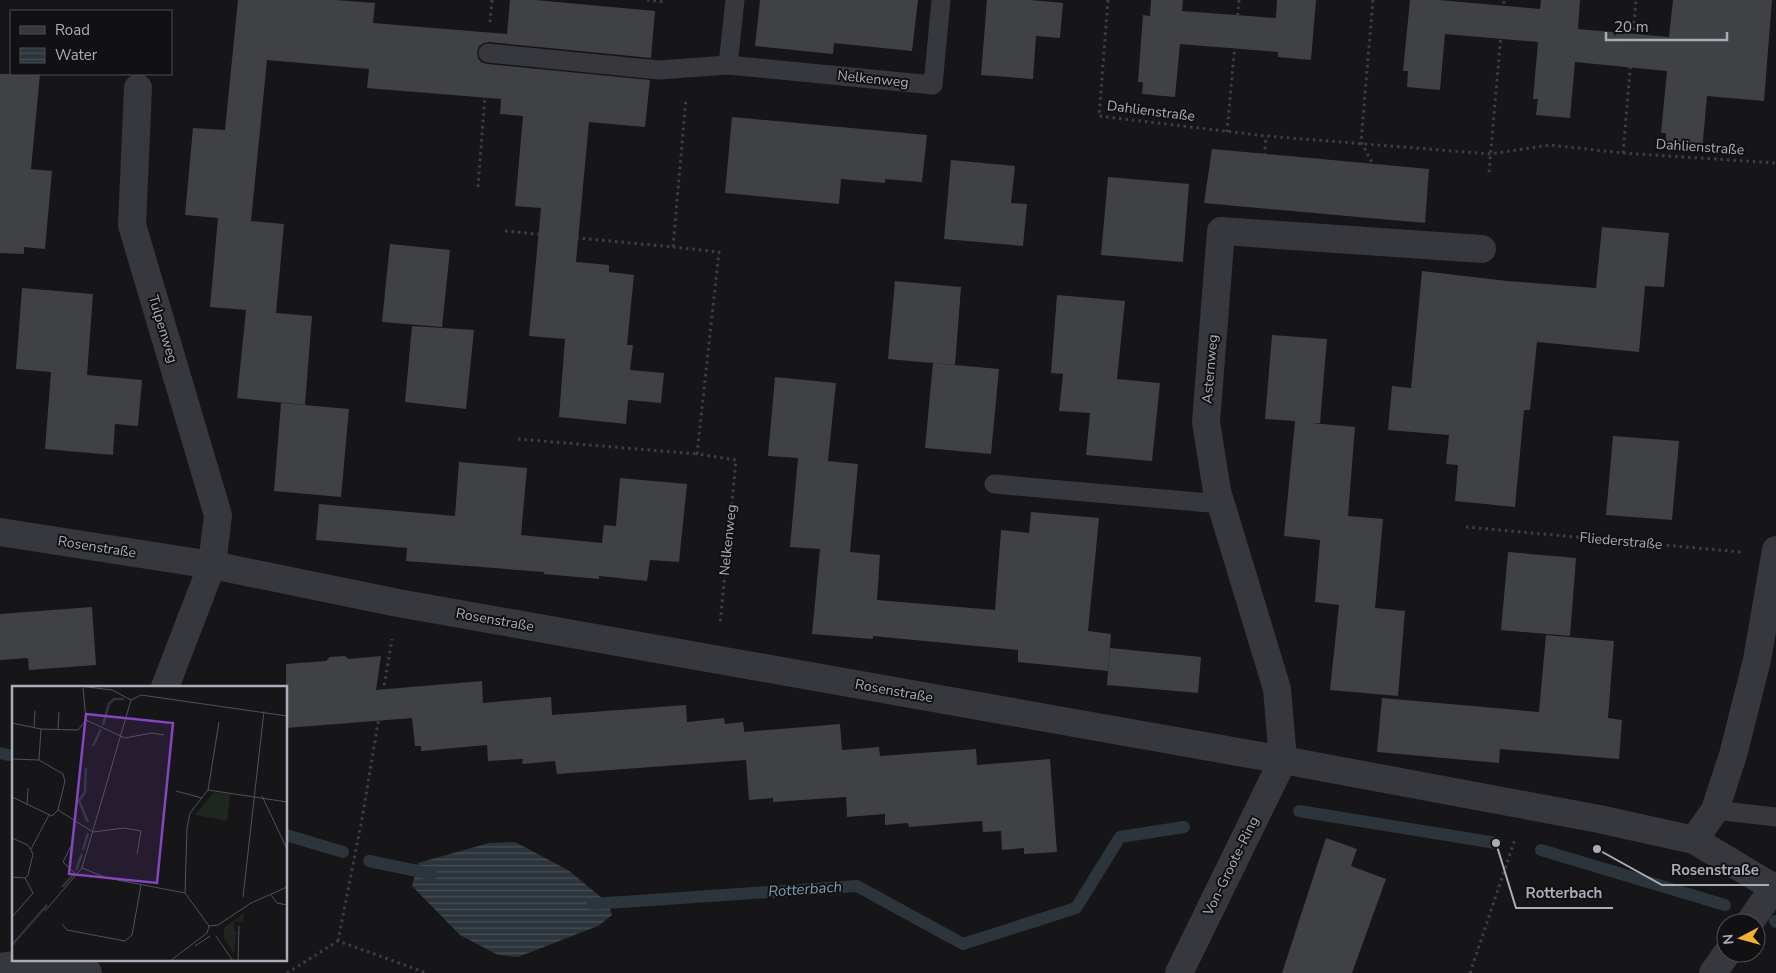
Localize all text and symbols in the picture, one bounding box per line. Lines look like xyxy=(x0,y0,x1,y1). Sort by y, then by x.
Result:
legend xyxy=(10,10,172,75)
scale bar xyxy=(1606,10,1727,42)
text: 20 m xyxy=(1614,17,1649,37)
text: Road xyxy=(55,20,90,40)
text: Water xyxy=(55,45,98,65)
street label: Nelkenweg xyxy=(836,66,910,92)
street label: Dahlienstraße xyxy=(1106,96,1196,126)
street label: Dahlienstraße xyxy=(1655,134,1745,160)
street label: Tulpenweg xyxy=(144,293,182,365)
street label: Asternweg xyxy=(1198,334,1222,404)
street label: Nelkenweg xyxy=(715,503,741,577)
street label: Fliederstraße xyxy=(1579,528,1663,554)
street label: Rosenstraße xyxy=(56,531,138,563)
street label: Rosenstraße xyxy=(454,604,536,636)
street label: Rosenstraße xyxy=(853,675,935,707)
inset map xyxy=(12,686,288,960)
street label: Von-Groote-Ring xyxy=(1198,813,1263,920)
callout: Rosenstraße xyxy=(1662,855,1769,885)
text: Rosenstraße xyxy=(1671,860,1759,880)
water label: Rotterbach xyxy=(767,876,843,902)
callout: Rotterbach xyxy=(1516,878,1613,908)
text: Rotterbach xyxy=(1526,883,1602,903)
north arrow xyxy=(1716,913,1766,963)
text: N xyxy=(1719,933,1739,946)

